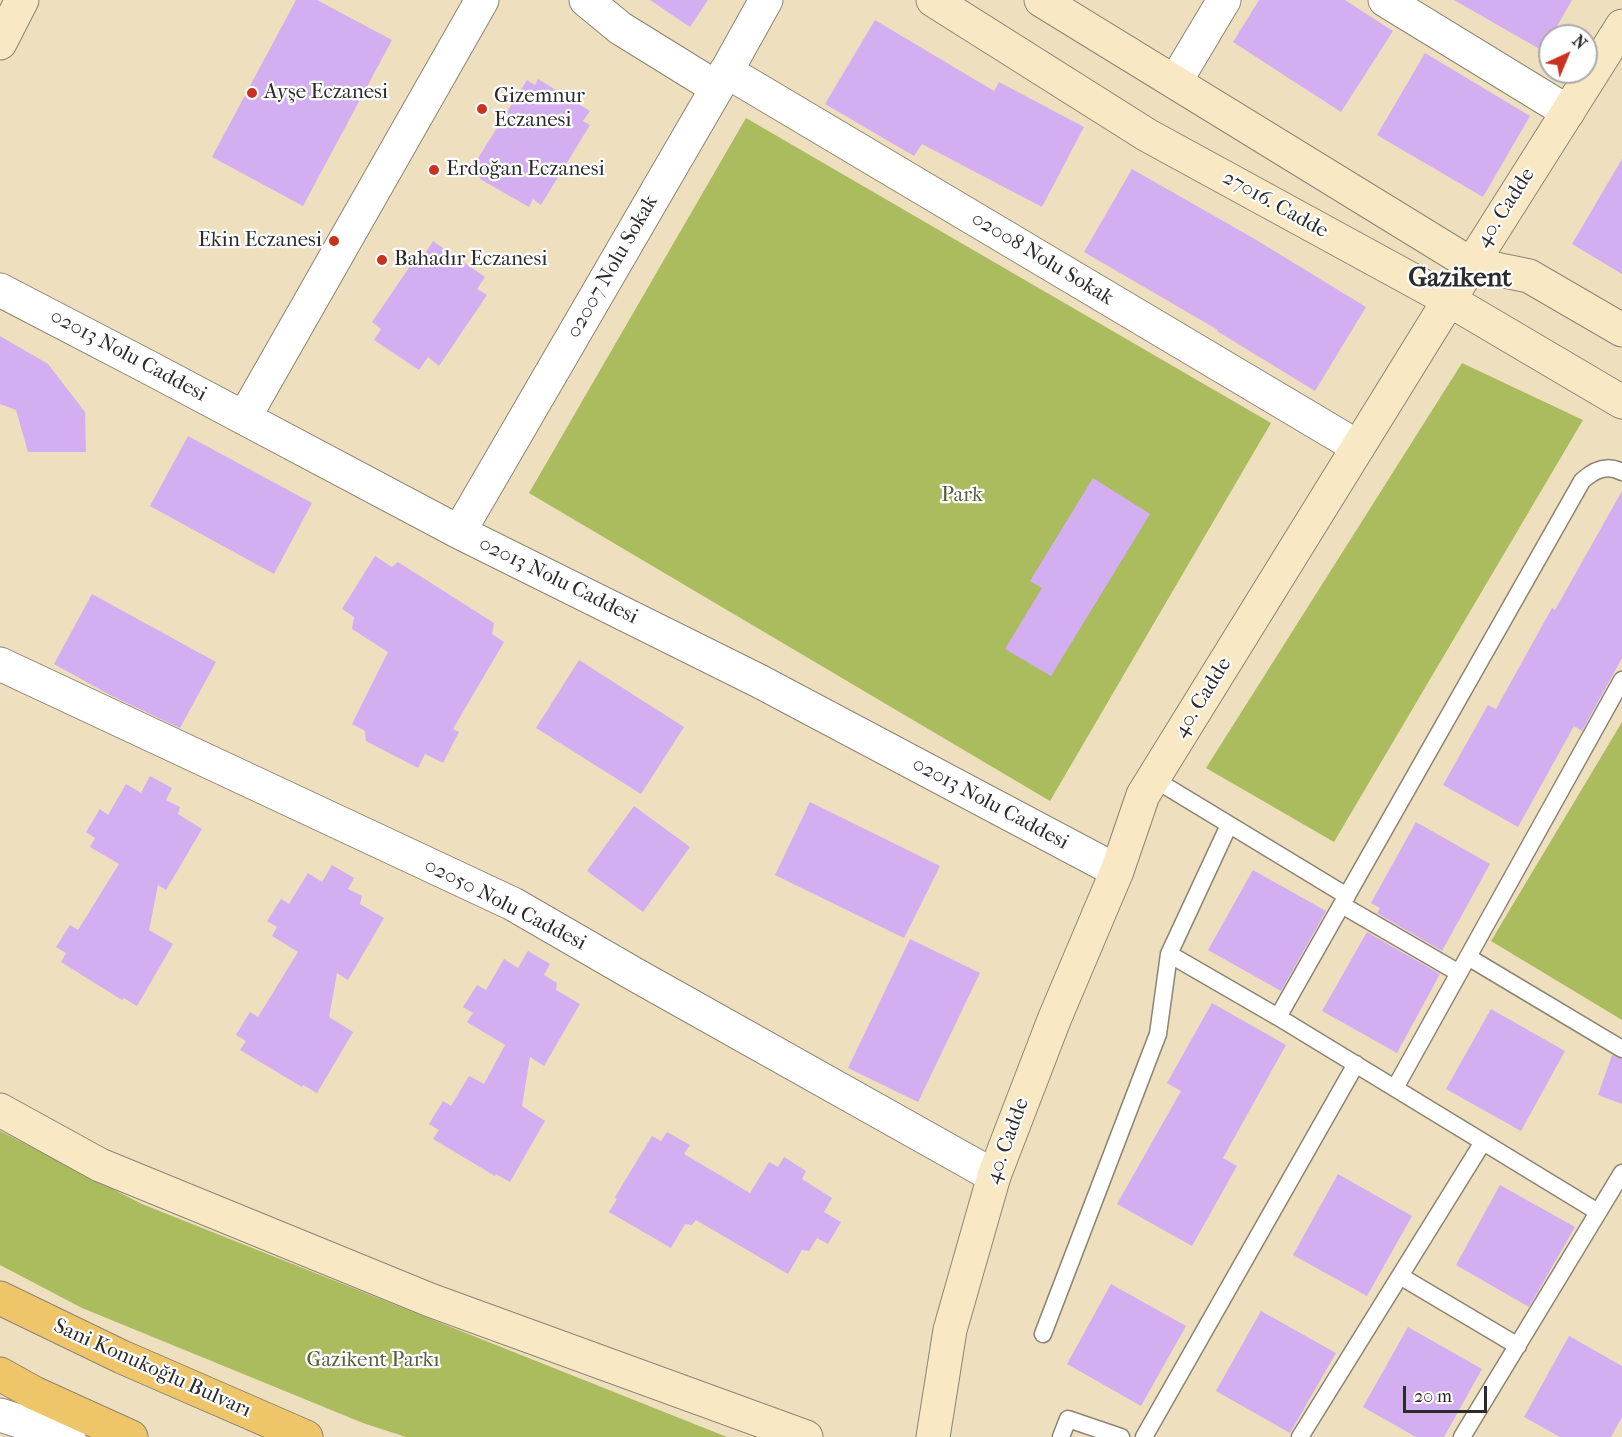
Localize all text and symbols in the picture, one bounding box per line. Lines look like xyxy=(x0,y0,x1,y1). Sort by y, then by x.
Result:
north arrow xyxy=(1538,24,1598,84)
text: N xyxy=(1568,31,1590,53)
place label: Ayşe Eczanesi xyxy=(264,80,388,106)
place label: Gizemnur Eczanesi xyxy=(494,84,585,134)
marker: Ayşe Eczanesi xyxy=(245,86,259,100)
marker: Gizemnur Eczanesi xyxy=(475,102,489,116)
place label: Erdoğan Eczanesi xyxy=(446,157,605,183)
marker: Erdoğan Eczanesi xyxy=(427,163,441,177)
street label: 40. Cadde xyxy=(1471,164,1541,252)
street label: 27016. Cadde xyxy=(1218,166,1332,244)
street label: 02007 Nolu Sokak xyxy=(562,191,664,343)
street label: 02008 Nolu Sokak xyxy=(966,207,1118,311)
place label: Ekin Eczanesi xyxy=(198,228,322,254)
marker: Ekin Eczanesi xyxy=(327,234,341,248)
place label: Bahadır Eczanesi xyxy=(394,247,547,273)
marker: Bahadır Eczanesi xyxy=(375,253,389,267)
district label: Gazikent xyxy=(1408,263,1512,295)
street label: 02013 Nolu Caddesi xyxy=(45,304,211,408)
park label: Park xyxy=(941,483,983,509)
street label: 02013 Nolu Caddesi xyxy=(474,532,642,630)
street label: 40. Cadde xyxy=(1169,653,1237,743)
street label: 02013 Nolu Caddesi xyxy=(907,752,1073,856)
street label: 02050 Nolu Caddesi xyxy=(420,853,590,957)
street label: 40. Cadde xyxy=(981,1095,1035,1187)
street label: Sani Konukoğlu Bulvarı xyxy=(49,1314,255,1424)
park label: Gazikent Parkı xyxy=(307,1348,439,1374)
scale bar xyxy=(1406,1374,1490,1412)
text: 20 m xyxy=(1414,1386,1452,1407)

